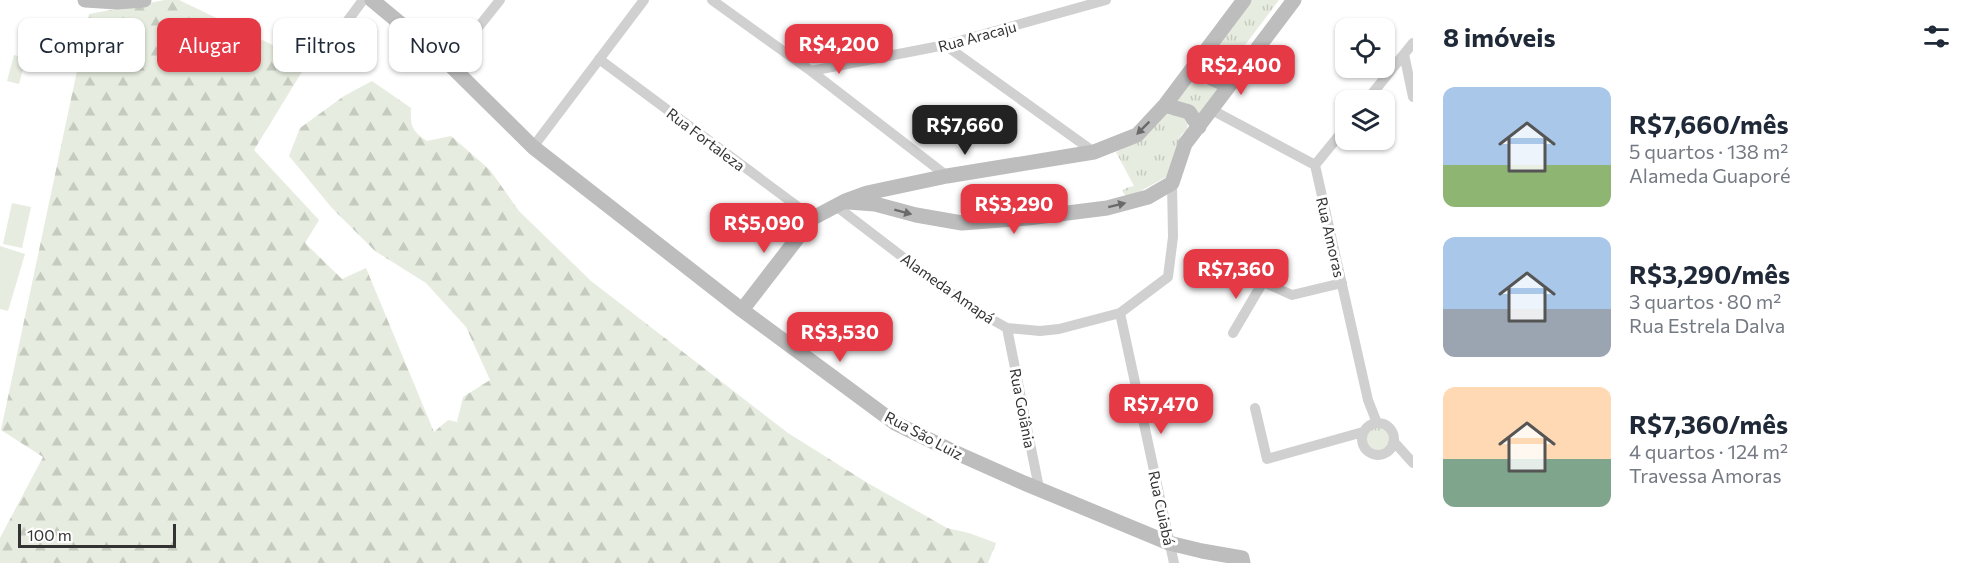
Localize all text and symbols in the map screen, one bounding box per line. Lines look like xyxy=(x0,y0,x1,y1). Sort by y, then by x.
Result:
street label: Rua Aracaju xyxy=(936,17,1018,55)
chip: Comprar xyxy=(18,18,145,72)
chip: Alugar xyxy=(157,18,261,72)
chip: Filtros xyxy=(273,18,377,72)
chip: Novo xyxy=(389,18,482,72)
map controls xyxy=(1335,18,1395,150)
button: locate xyxy=(1335,18,1395,78)
icon: filters xyxy=(1920,20,1953,53)
text: 8 imóveis xyxy=(1443,21,1556,52)
pin: R$4,200 xyxy=(784,24,894,75)
text: R$4,200 xyxy=(799,31,879,55)
pin: R$2,400 xyxy=(1186,45,1296,96)
text: R$2,400 xyxy=(1201,52,1281,76)
button: layers xyxy=(1335,90,1395,150)
street label: Rua Fortaleza xyxy=(663,104,749,174)
pin: R$7,660 xyxy=(910,105,1020,156)
text: R$7,660/mês xyxy=(1629,108,1789,139)
icon: home xyxy=(1491,111,1563,183)
text: R$7,660 xyxy=(926,112,1004,136)
one-way arrow xyxy=(1136,121,1150,135)
text: 5 quartos · 138 m² xyxy=(1629,139,1788,163)
text: Alameda Guaporé xyxy=(1629,163,1790,187)
pin: R$3,290 xyxy=(959,184,1069,235)
text: R$3,290 xyxy=(975,191,1053,215)
street label: Rua Amoras xyxy=(1313,195,1349,279)
one-way arrow xyxy=(1108,200,1126,210)
pin: R$5,090 xyxy=(709,203,819,254)
one-way arrow xyxy=(894,208,912,217)
text: R$5,090 xyxy=(724,210,804,234)
street label: Alameda Amapá xyxy=(898,249,998,327)
pin: R$7,360 xyxy=(1181,249,1291,300)
text: R$7,360 xyxy=(1197,256,1275,280)
text: R$3,290/mês xyxy=(1629,258,1790,289)
icon: home xyxy=(1491,261,1563,333)
text: 3 quartos · 80 m² xyxy=(1629,289,1781,313)
pin: R$3,530 xyxy=(785,312,895,363)
text: Rua Estrela Dalva xyxy=(1629,313,1785,337)
text: R$3,530 xyxy=(801,319,879,343)
street label: Rua Goiânia xyxy=(1006,367,1040,449)
pin: R$7,470 xyxy=(1106,384,1216,435)
text: R$7,470 xyxy=(1123,391,1199,415)
street label: Rua São Luiz xyxy=(882,407,966,463)
text: R$7,360/mês xyxy=(1629,408,1788,439)
icon: home xyxy=(1491,411,1563,483)
text: 4 quartos · 124 m² xyxy=(1629,439,1788,463)
text: Travessa Amoras xyxy=(1629,463,1782,487)
street label: Rua Cuiabá xyxy=(1145,469,1179,547)
scale bar xyxy=(18,521,176,548)
text: 100 m xyxy=(27,525,72,544)

